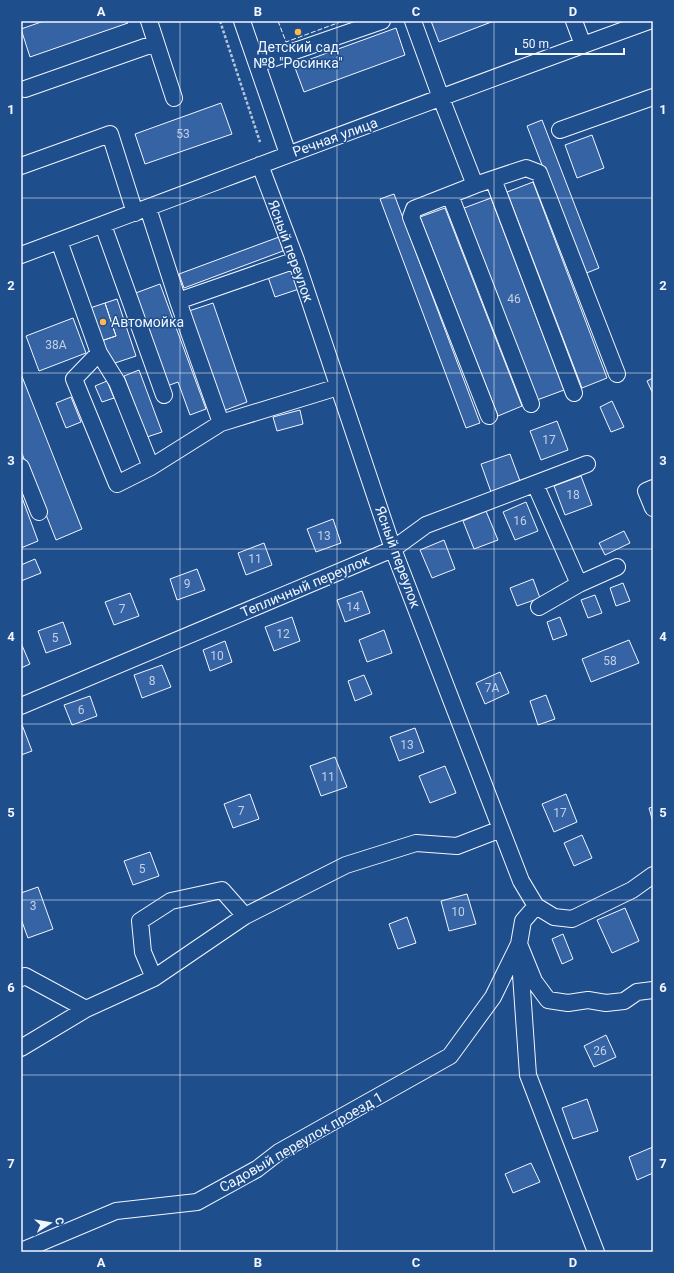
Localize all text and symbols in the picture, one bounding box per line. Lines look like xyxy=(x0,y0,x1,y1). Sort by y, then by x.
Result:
text: A xyxy=(97,4,106,19)
text: B xyxy=(254,4,262,19)
text: C xyxy=(412,4,421,19)
text: D xyxy=(569,4,577,19)
marker: Детский сад №8 "Росинка" xyxy=(293,27,303,37)
scale bar xyxy=(516,30,624,56)
text: 50 m xyxy=(522,37,549,51)
place label: Детский сад №8 "Росинка" xyxy=(253,39,343,71)
text: 1 xyxy=(7,102,15,117)
text: 1 xyxy=(659,102,667,117)
street label: Речная улица xyxy=(290,114,380,160)
house number: 53 xyxy=(176,127,190,141)
street label: Ясный переулок xyxy=(265,198,317,305)
text: 2 xyxy=(7,278,15,293)
text: 2 xyxy=(659,278,667,293)
house number: 46 xyxy=(507,292,521,306)
place label: Автомойка xyxy=(111,314,184,330)
marker: Автомойка xyxy=(98,317,108,327)
house number: 38А xyxy=(45,338,67,352)
house number: 17 xyxy=(542,433,556,447)
text: 3 xyxy=(7,453,15,468)
text: 3 xyxy=(659,453,667,468)
house number: 18 xyxy=(566,488,580,502)
street label: Ясный переулок xyxy=(372,504,424,611)
house number: 16 xyxy=(513,514,527,528)
house number: 13 xyxy=(317,529,331,543)
street label: Тепличный переулок xyxy=(238,551,372,620)
house number: 11 xyxy=(248,552,262,566)
house number: 9 xyxy=(184,577,190,591)
house number: 14 xyxy=(346,600,360,614)
house number: 7 xyxy=(119,602,126,616)
house number: 12 xyxy=(276,627,290,641)
text: 4 xyxy=(7,629,15,644)
text: 4 xyxy=(659,629,667,644)
house number: 5 xyxy=(52,631,59,645)
house number: 10 xyxy=(210,649,224,663)
house number: 58 xyxy=(603,654,617,668)
house number: 8 xyxy=(149,674,156,688)
house number: 7А xyxy=(485,681,499,695)
house number: 6 xyxy=(78,703,85,717)
house number: 13 xyxy=(400,738,414,752)
house number: 11 xyxy=(321,770,335,784)
house number: 7 xyxy=(238,804,245,818)
text: 5 xyxy=(7,805,15,820)
text: 5 xyxy=(659,805,667,820)
house number: 17 xyxy=(553,806,567,820)
house number: 5 xyxy=(139,862,146,876)
house number: 3 xyxy=(30,899,36,913)
house number: 10 xyxy=(451,905,465,919)
text: 6 xyxy=(7,980,15,995)
text: 6 xyxy=(659,980,667,995)
house number: 26 xyxy=(593,1044,607,1058)
street label: Садовый переулок проезд 1 xyxy=(216,1089,386,1195)
text: 7 xyxy=(7,1156,15,1171)
text: 7 xyxy=(659,1156,667,1171)
north arrow xyxy=(30,1203,70,1243)
text: С xyxy=(52,1216,66,1226)
text: A xyxy=(97,1255,106,1270)
text: B xyxy=(254,1255,262,1270)
text: C xyxy=(412,1255,421,1270)
text: D xyxy=(569,1255,577,1270)

